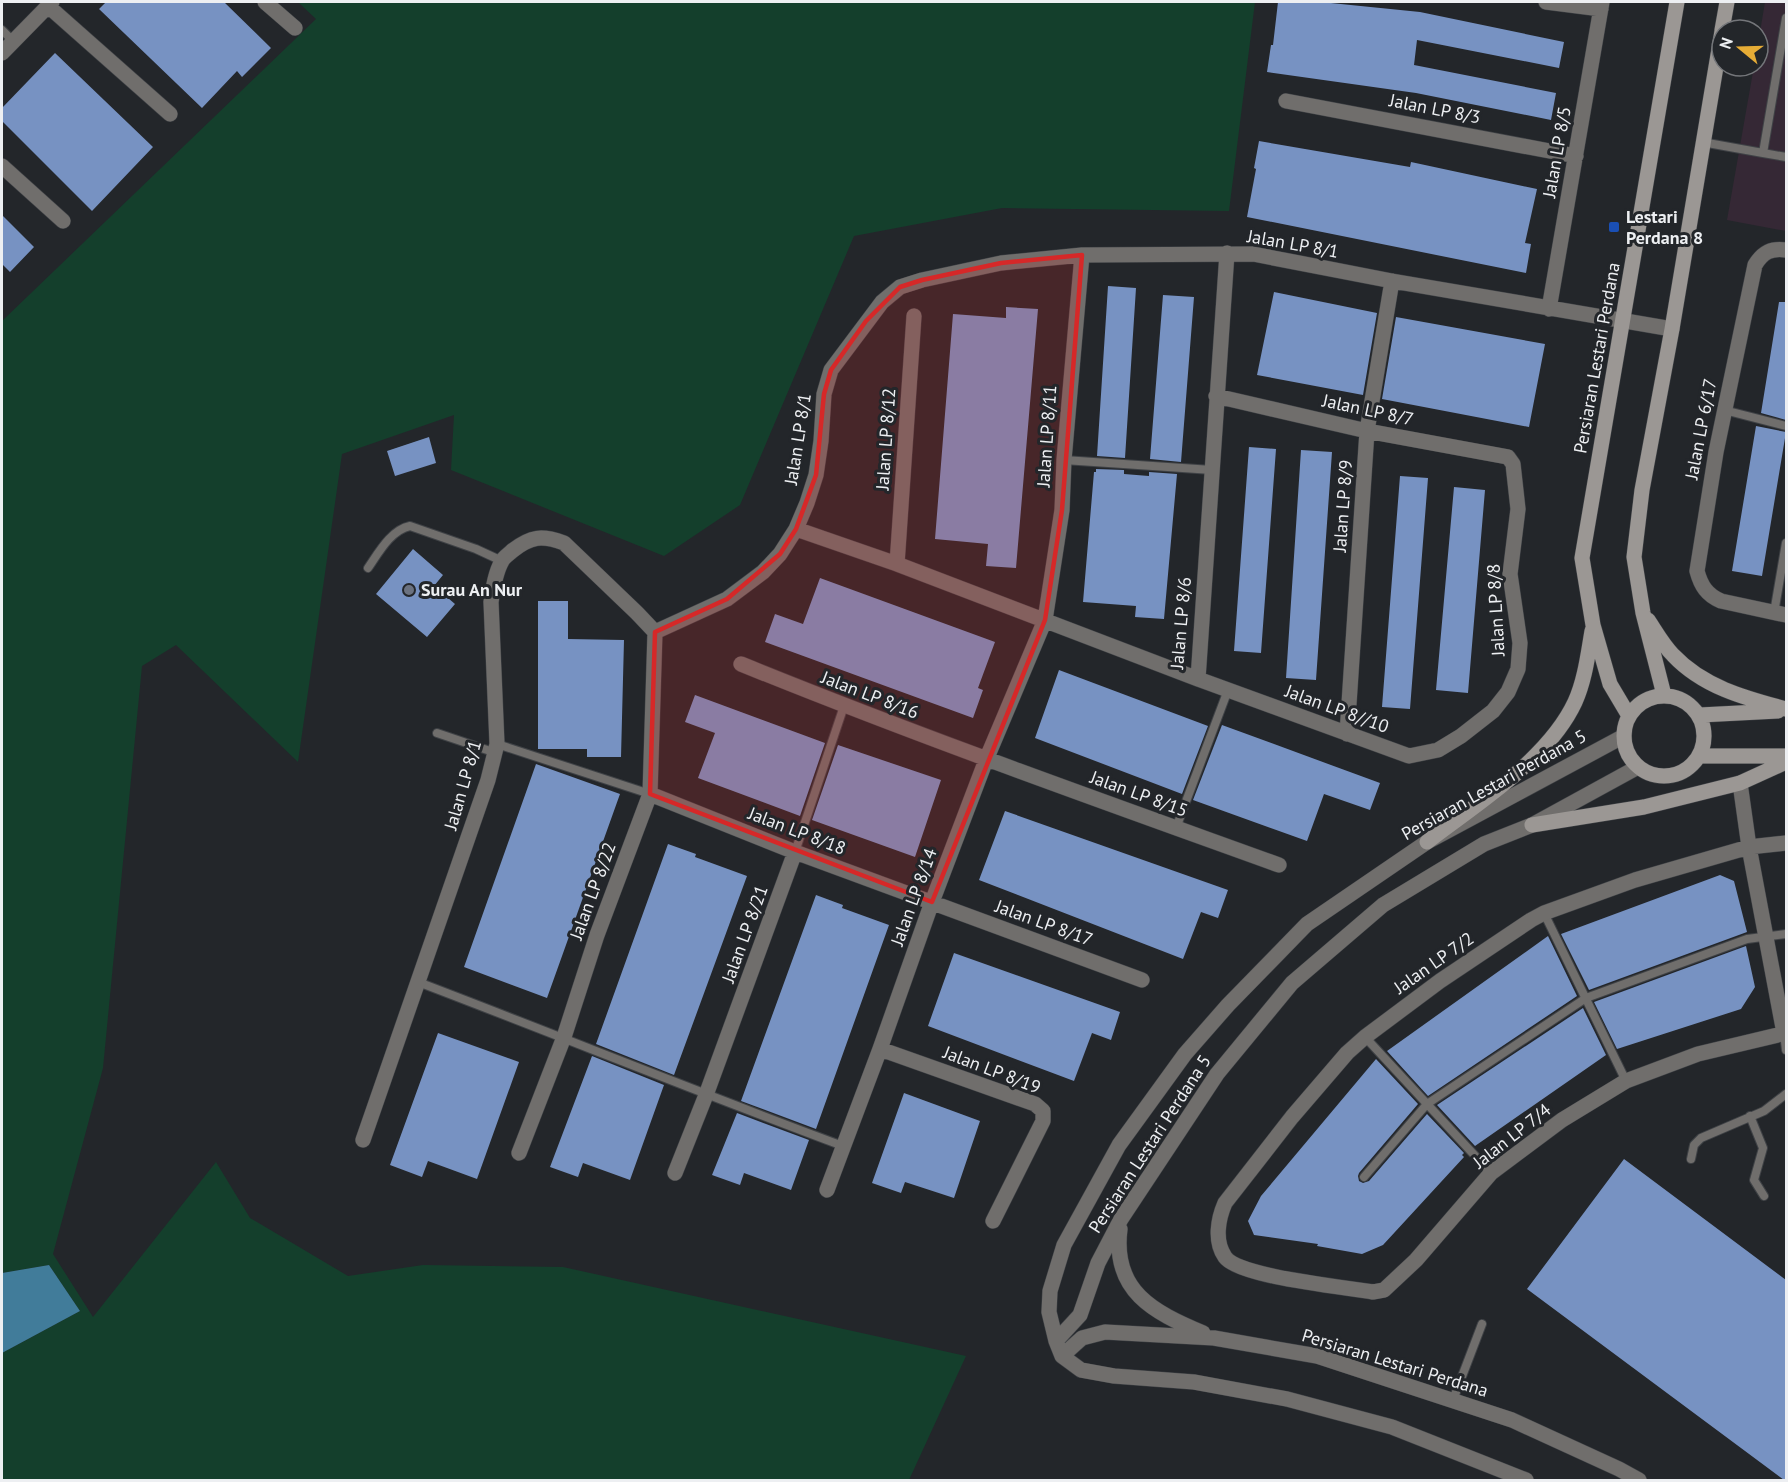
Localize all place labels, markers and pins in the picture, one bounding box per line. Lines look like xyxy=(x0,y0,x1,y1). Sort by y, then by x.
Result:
place label: Lestari Perdana 8 xyxy=(1626,205,1703,249)
marker: Lestari Perdana 8 xyxy=(1607,220,1621,234)
place label: Surau An Nur xyxy=(421,578,523,601)
marker: Surau An Nur xyxy=(402,583,416,597)

